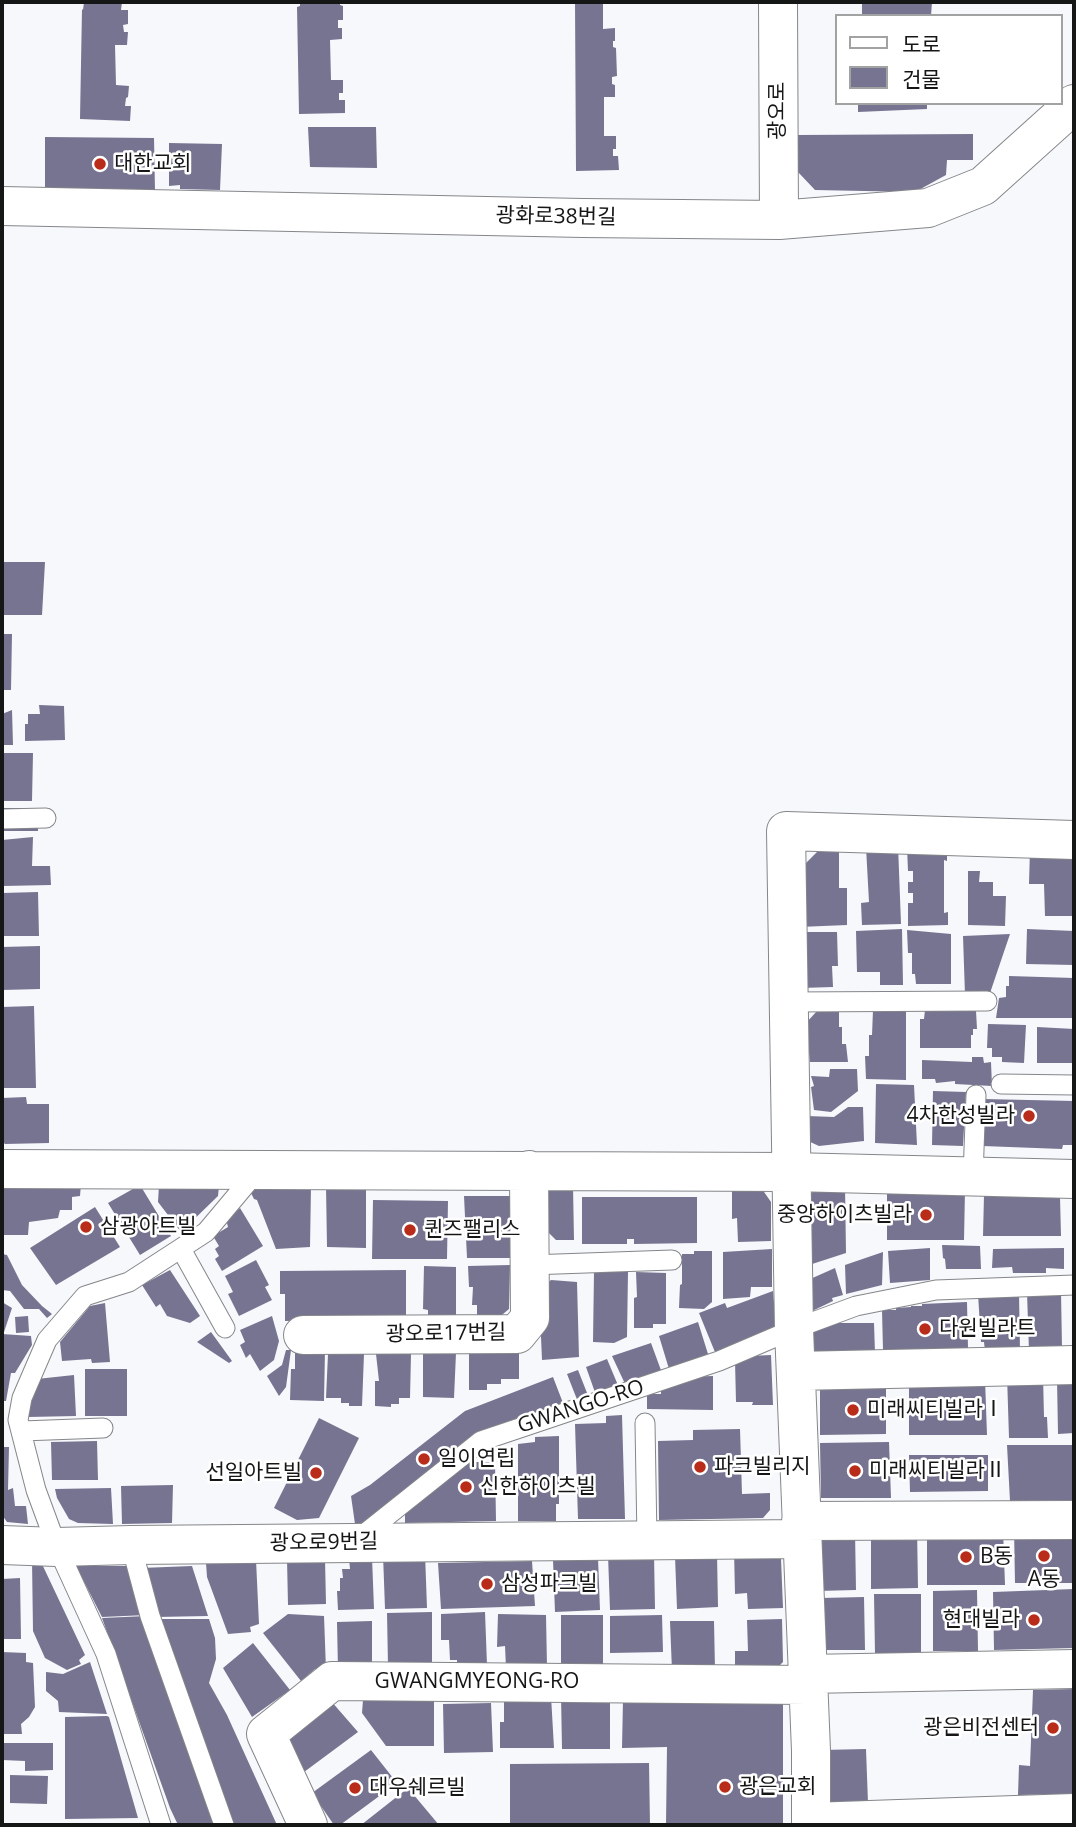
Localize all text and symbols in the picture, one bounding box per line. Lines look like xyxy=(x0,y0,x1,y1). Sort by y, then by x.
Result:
legend xyxy=(834,14,1062,105)
text: 도로 xyxy=(902,30,941,58)
text: 건물 xyxy=(902,65,941,93)
street label: 광오로 xyxy=(765,82,791,140)
place label: 대한교회 xyxy=(114,151,191,177)
marker: 대한교회 xyxy=(92,156,108,172)
street label: 광화로38번길 xyxy=(495,203,617,231)
place label: 4차한성빌라 xyxy=(906,1103,1015,1129)
marker: 4차한성빌라 xyxy=(1021,1108,1037,1124)
place label: 중앙하이츠빌라 xyxy=(777,1202,912,1228)
marker: 중앙하이츠빌라 xyxy=(918,1207,934,1223)
place label: 삼광아트빌 xyxy=(100,1214,197,1240)
place label: 퀸즈팰리스 xyxy=(424,1217,521,1243)
marker: 삼광아트빌 xyxy=(78,1219,94,1235)
marker: 퀸즈팰리스 xyxy=(402,1222,418,1238)
place label: 다원빌라트 xyxy=(939,1316,1036,1342)
street label: 광오로17번길 xyxy=(385,1320,507,1348)
marker: 다원빌라트 xyxy=(917,1321,933,1337)
street label: GWANGO-RO xyxy=(515,1375,647,1439)
place label: 미래씨티빌라Ⅰ xyxy=(867,1397,1004,1423)
marker: 미래씨티빌라Ⅰ xyxy=(845,1402,861,1418)
place label: 일이연립 xyxy=(438,1446,515,1472)
marker: 일이연립 xyxy=(416,1451,432,1467)
place label: 파크빌리지 xyxy=(714,1454,811,1480)
place label: 미래씨티빌라Ⅱ xyxy=(869,1458,1006,1484)
marker: 파크빌리지 xyxy=(692,1459,708,1475)
place label: 선일아트빌 xyxy=(205,1460,302,1486)
marker: 미래씨티빌라Ⅱ xyxy=(847,1463,863,1479)
marker: 선일아트빌 xyxy=(308,1465,324,1481)
place label: 신한하이츠빌 xyxy=(480,1474,596,1500)
marker: 신한하이츠빌 xyxy=(458,1479,474,1495)
street label: 광오로9번길 xyxy=(269,1529,379,1557)
place label: B동 xyxy=(980,1544,1013,1570)
marker: A동 xyxy=(1036,1548,1052,1564)
marker: B동 xyxy=(958,1549,974,1565)
place label: A동 xyxy=(1028,1567,1060,1593)
place label: 삼성파크빌 xyxy=(501,1571,598,1597)
marker: 삼성파크빌 xyxy=(479,1576,495,1592)
place label: 현대빌라 xyxy=(943,1607,1020,1633)
marker: 현대빌라 xyxy=(1026,1612,1042,1628)
street label: GWANGMYEONG-RO xyxy=(375,1669,579,1695)
place label: 광은비전센터 xyxy=(923,1715,1039,1741)
marker: 광은비전센터 xyxy=(1045,1720,1061,1736)
place label: 광은교회 xyxy=(739,1774,816,1800)
place label: 대우쉐르빌 xyxy=(369,1775,466,1801)
marker: 광은교회 xyxy=(717,1779,733,1795)
marker: 대우쉐르빌 xyxy=(347,1780,363,1796)

